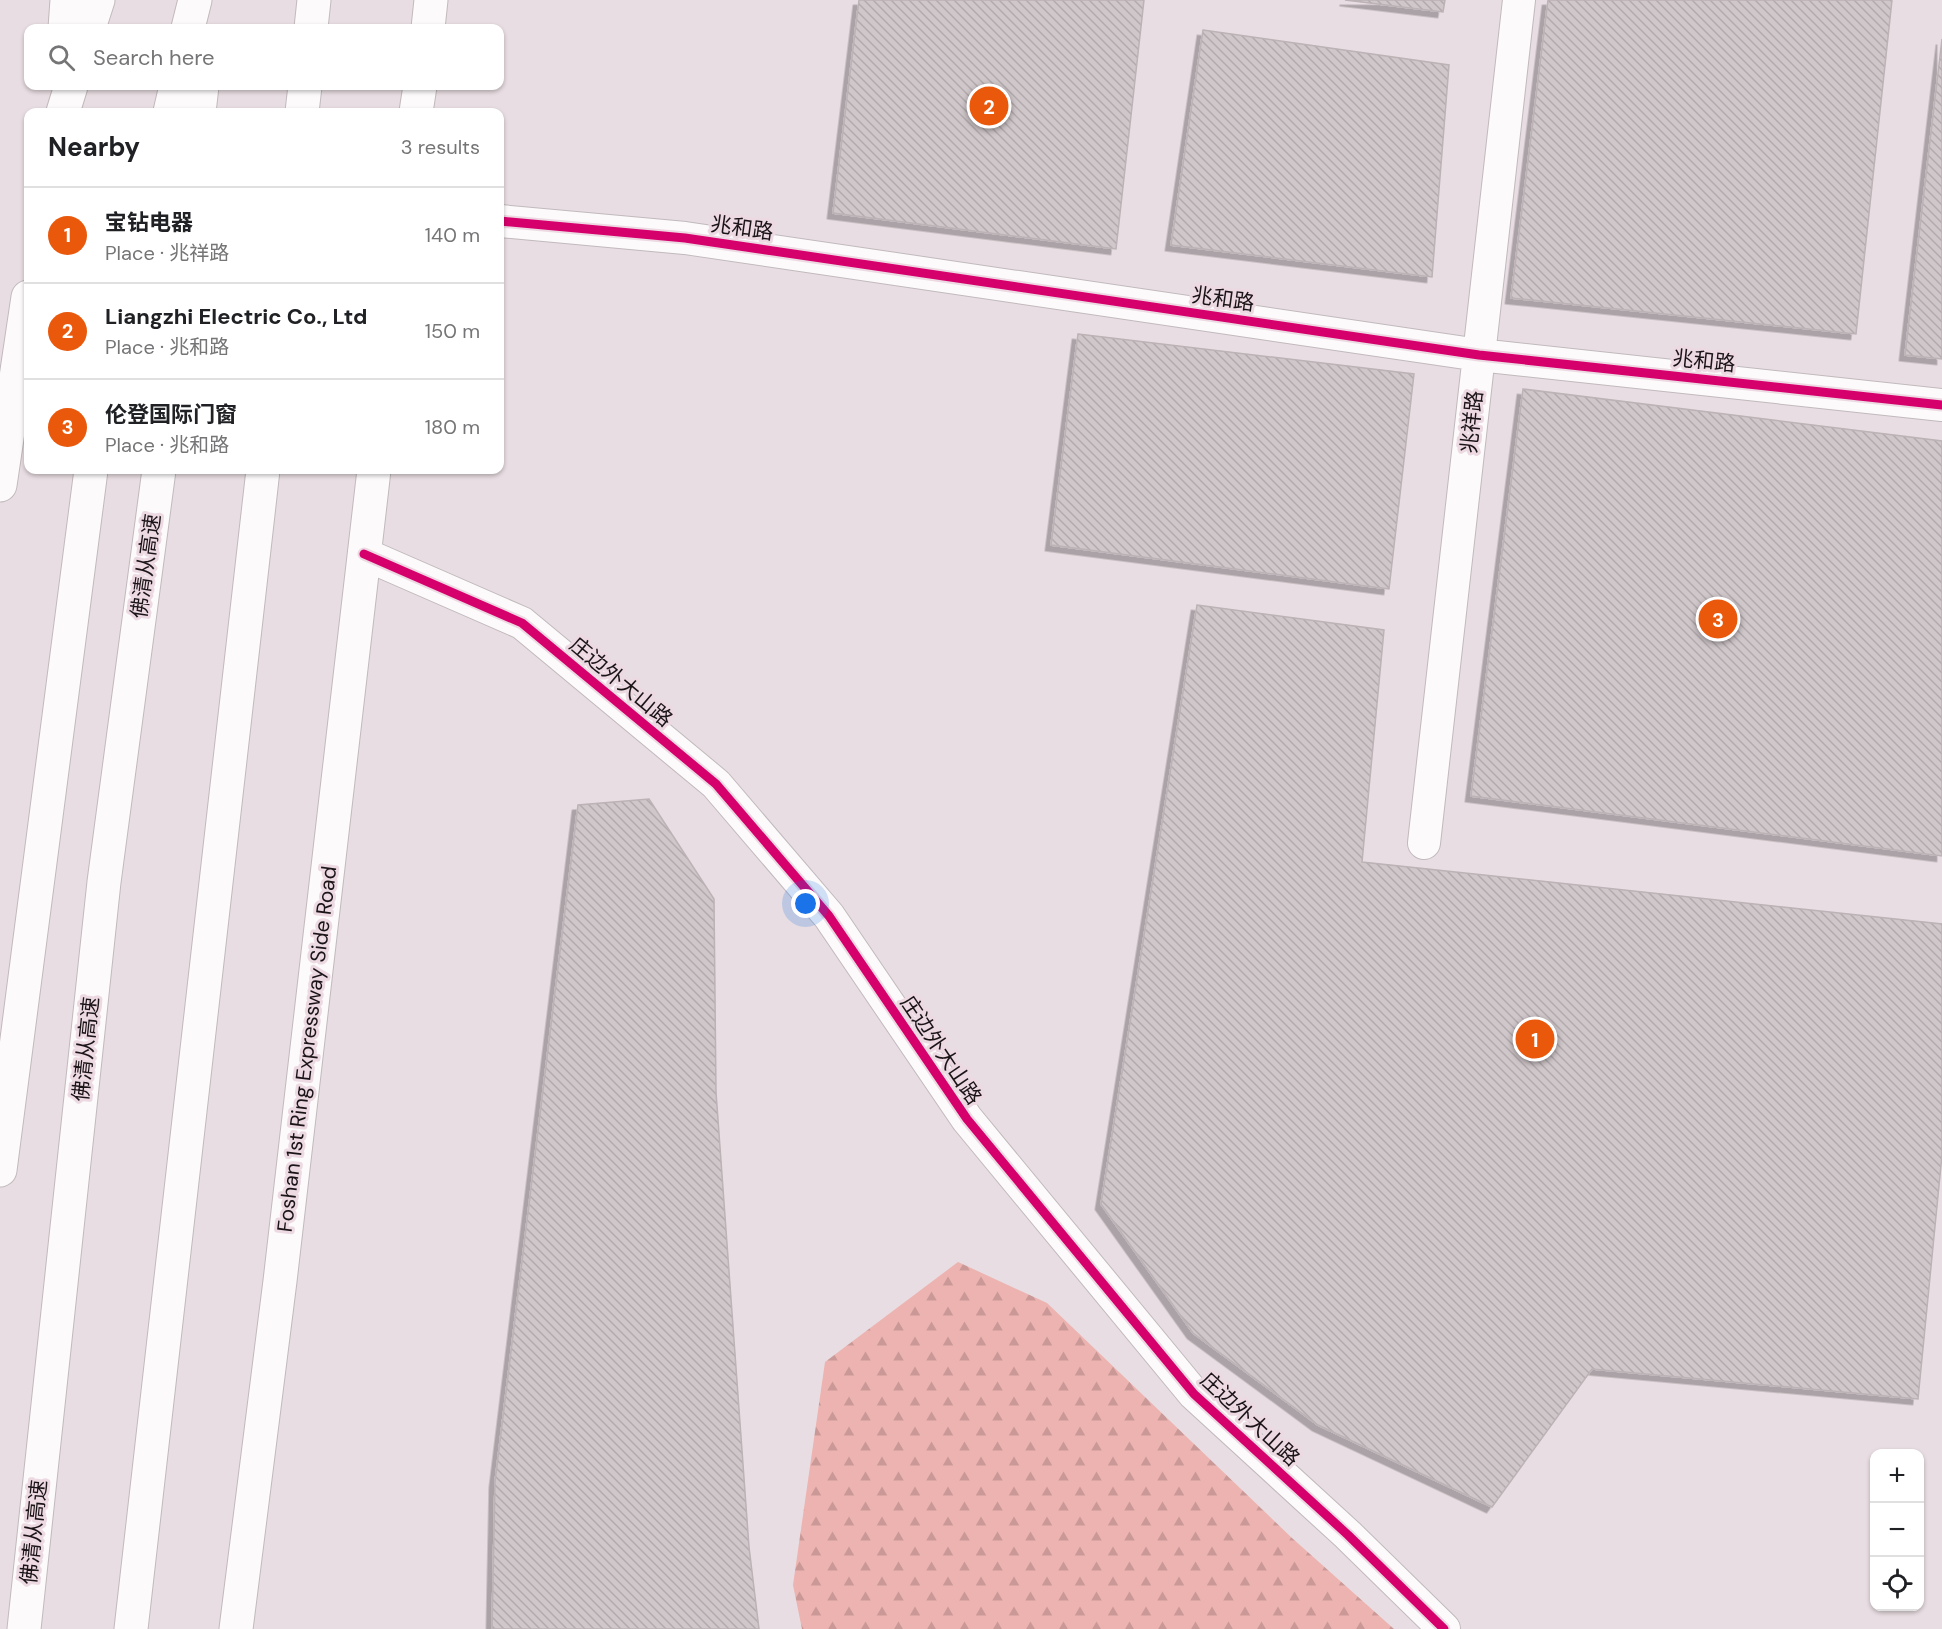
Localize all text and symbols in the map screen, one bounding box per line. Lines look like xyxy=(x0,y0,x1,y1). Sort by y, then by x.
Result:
search box xyxy=(24,24,504,90)
icon: search xyxy=(45,41,78,74)
text: Search here xyxy=(93,43,214,72)
pin: 2 xyxy=(970,84,1008,128)
text: Nearby xyxy=(48,130,140,164)
text: 3 results xyxy=(401,134,480,160)
text: 宝钻电器 xyxy=(105,208,193,237)
street label: 兆和路 xyxy=(709,210,775,246)
text: 1 xyxy=(64,222,71,248)
text: 140 m xyxy=(425,222,480,248)
text: Place · 兆祥路 xyxy=(105,240,229,266)
street label: 兆和路 xyxy=(1190,281,1256,317)
text: Liangzhi Electric Co., Ltd xyxy=(105,302,367,331)
text: 2 xyxy=(62,318,73,344)
text: 150 m xyxy=(425,318,480,344)
text: Place · 兆和路 xyxy=(105,334,229,360)
street label: 兆和路 xyxy=(1671,344,1737,378)
street label: 兆祥路 xyxy=(1455,389,1489,455)
text: 伦登国际门窗 xyxy=(105,400,237,429)
text: 3 xyxy=(61,414,74,440)
text: 180 m xyxy=(425,414,480,440)
text: Place · 兆和路 xyxy=(105,432,229,458)
street label: 佛清从高速 xyxy=(125,512,167,620)
pin: 3 xyxy=(1698,596,1738,642)
street label: 庄边外大山路 xyxy=(564,631,678,733)
street label: Foshan 1st Ring Expressway Side Road xyxy=(271,864,343,1234)
your location xyxy=(791,889,820,918)
street label: 庄边外大山路 xyxy=(894,990,988,1110)
street label: 佛清从高速 xyxy=(67,995,105,1103)
pin: 1 xyxy=(1516,1016,1555,1062)
street label: 庄边外大山路 xyxy=(1194,1366,1306,1472)
map controls xyxy=(1870,1449,1924,1611)
button: + xyxy=(1870,1449,1924,1503)
street label: 佛清从高速 xyxy=(15,1478,53,1586)
button: − xyxy=(1870,1503,1924,1557)
button: locate xyxy=(1870,1557,1924,1611)

